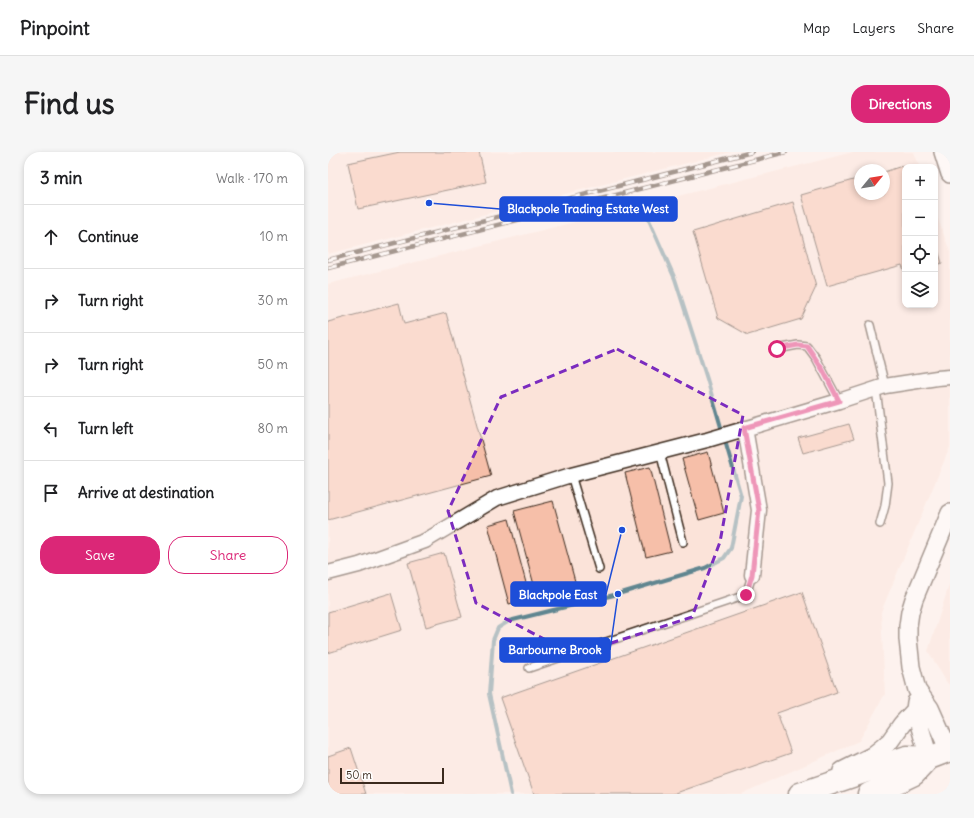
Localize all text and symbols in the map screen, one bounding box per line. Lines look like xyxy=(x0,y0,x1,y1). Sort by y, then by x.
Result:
text: Pinpoint xyxy=(20,16,90,40)
text: Map xyxy=(803,19,830,37)
text: Layers xyxy=(852,19,895,37)
text: Share xyxy=(917,19,954,37)
button: Directions xyxy=(851,85,950,123)
text: Find us xyxy=(24,86,115,122)
north arrow xyxy=(854,164,890,200)
map controls xyxy=(902,164,938,308)
button: + xyxy=(902,164,938,200)
text: 3 min xyxy=(40,167,82,189)
text: Walk · 170 m xyxy=(216,170,288,187)
callout: Blackpole Trading Estate West xyxy=(500,197,677,221)
button: − xyxy=(902,200,938,236)
text: Blackpole Trading Estate West xyxy=(507,201,670,217)
icon: ahead xyxy=(40,226,62,248)
text: Continue xyxy=(78,227,139,246)
text: 10 m xyxy=(260,228,288,245)
button: locate xyxy=(902,236,938,272)
button: layers xyxy=(902,272,938,308)
icon: right xyxy=(40,290,62,312)
text: Turn right xyxy=(78,291,143,310)
text: 30 m xyxy=(258,292,288,309)
route start xyxy=(768,340,786,358)
icon: right xyxy=(40,354,62,376)
text: Turn right xyxy=(78,355,143,374)
text: 50 m xyxy=(257,356,288,373)
icon: left xyxy=(40,418,62,440)
text: Turn left xyxy=(78,419,133,438)
text: 80 m xyxy=(257,420,288,437)
icon: arrive xyxy=(40,482,62,504)
text: Arrive at destination xyxy=(78,483,214,502)
button: Save xyxy=(40,536,160,574)
button: Share xyxy=(168,536,288,574)
callout: Blackpole East xyxy=(511,582,606,606)
route end xyxy=(737,586,755,604)
text: Blackpole East xyxy=(519,587,598,603)
callout: Barbourne Brook xyxy=(500,638,610,662)
text: Barbourne Brook xyxy=(508,642,602,657)
scale bar xyxy=(340,766,444,785)
text: 50 m xyxy=(346,768,372,782)

